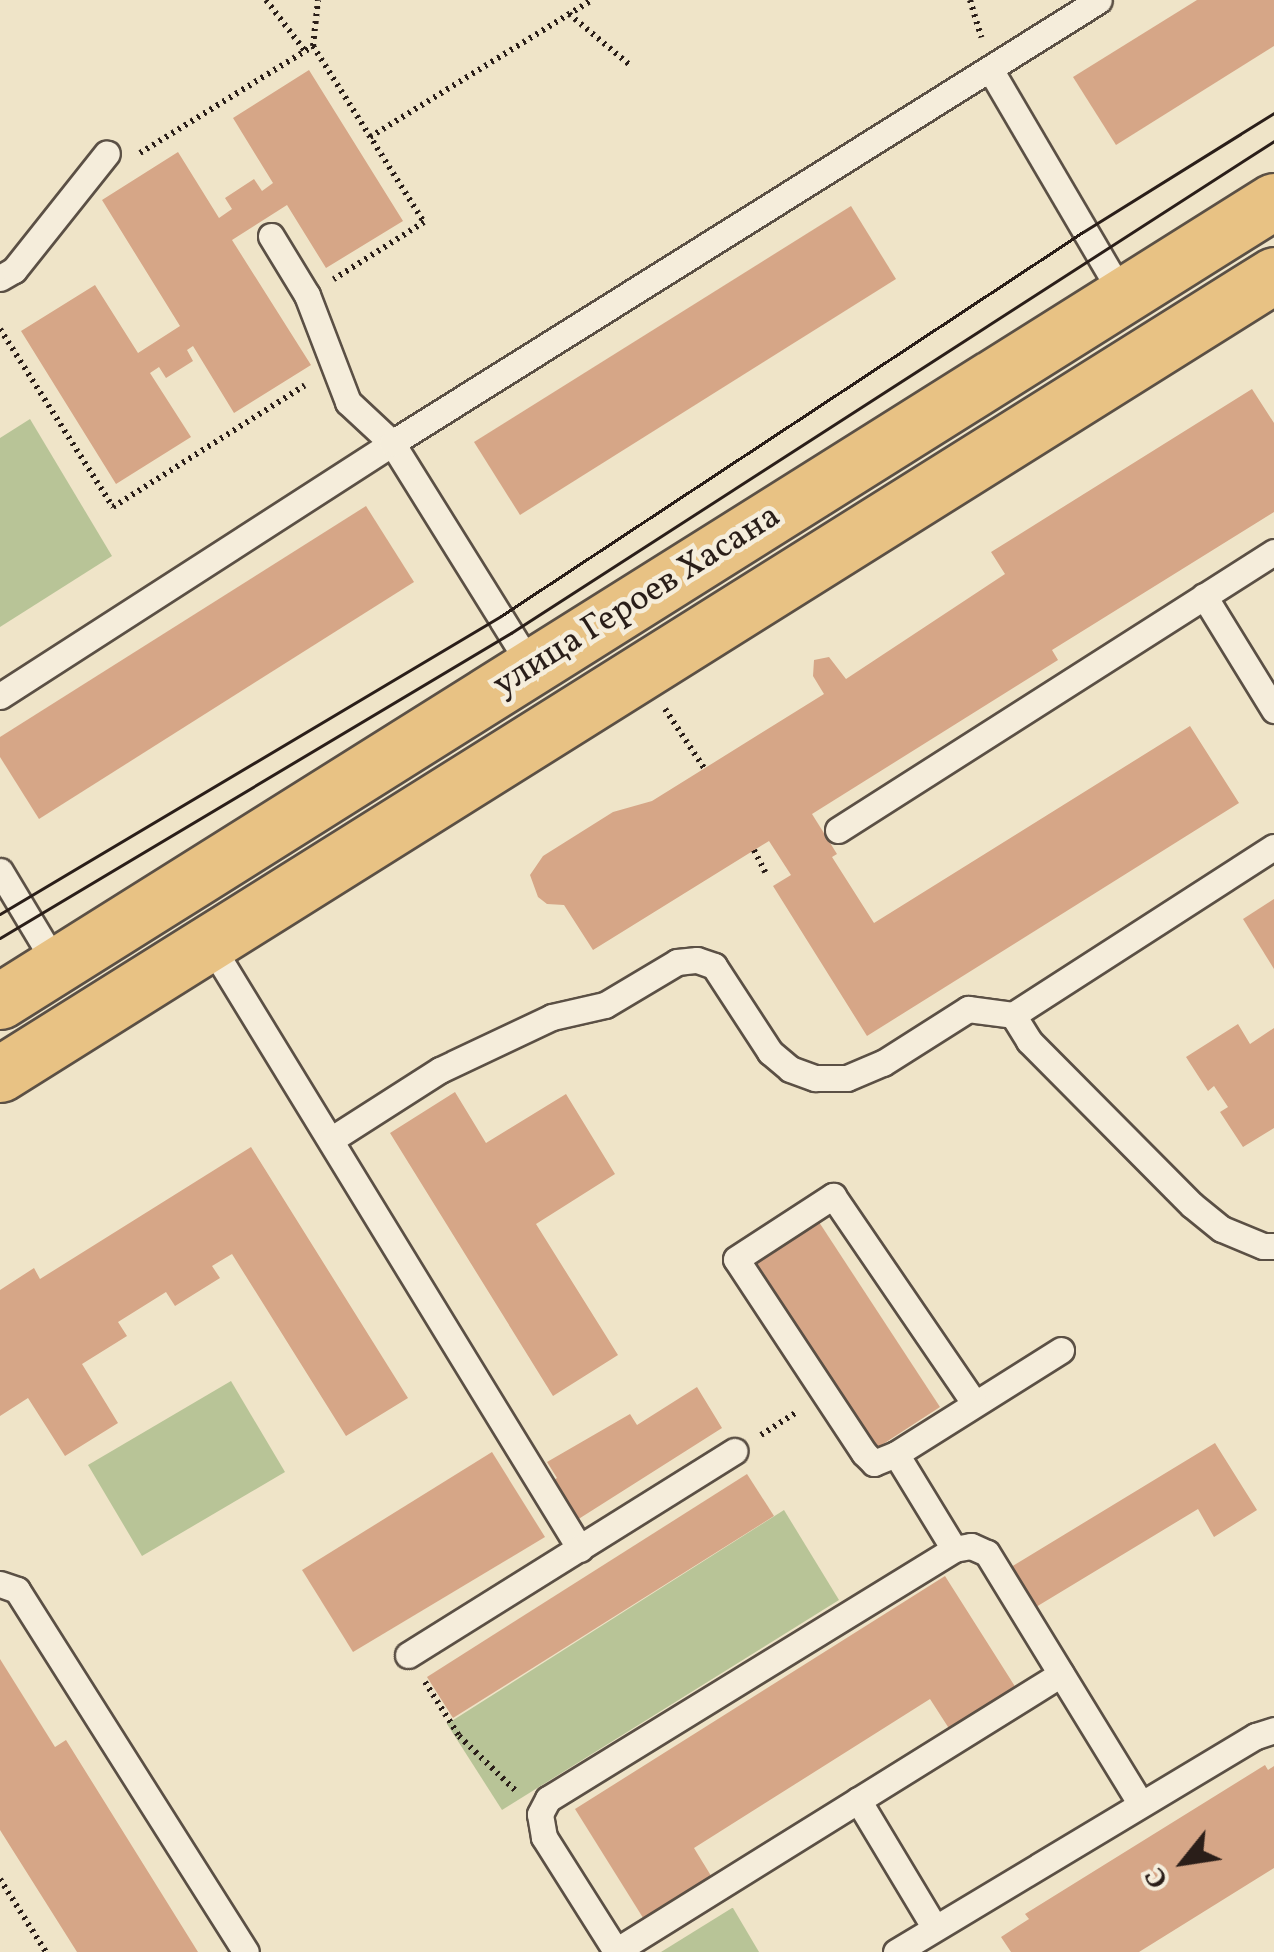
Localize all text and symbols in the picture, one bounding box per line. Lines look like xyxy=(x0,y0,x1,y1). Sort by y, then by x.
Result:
street label: улица Героев Хасана xyxy=(486,496,788,706)
north arrow xyxy=(1134,1812,1234,1912)
text: С xyxy=(1136,1860,1179,1895)

